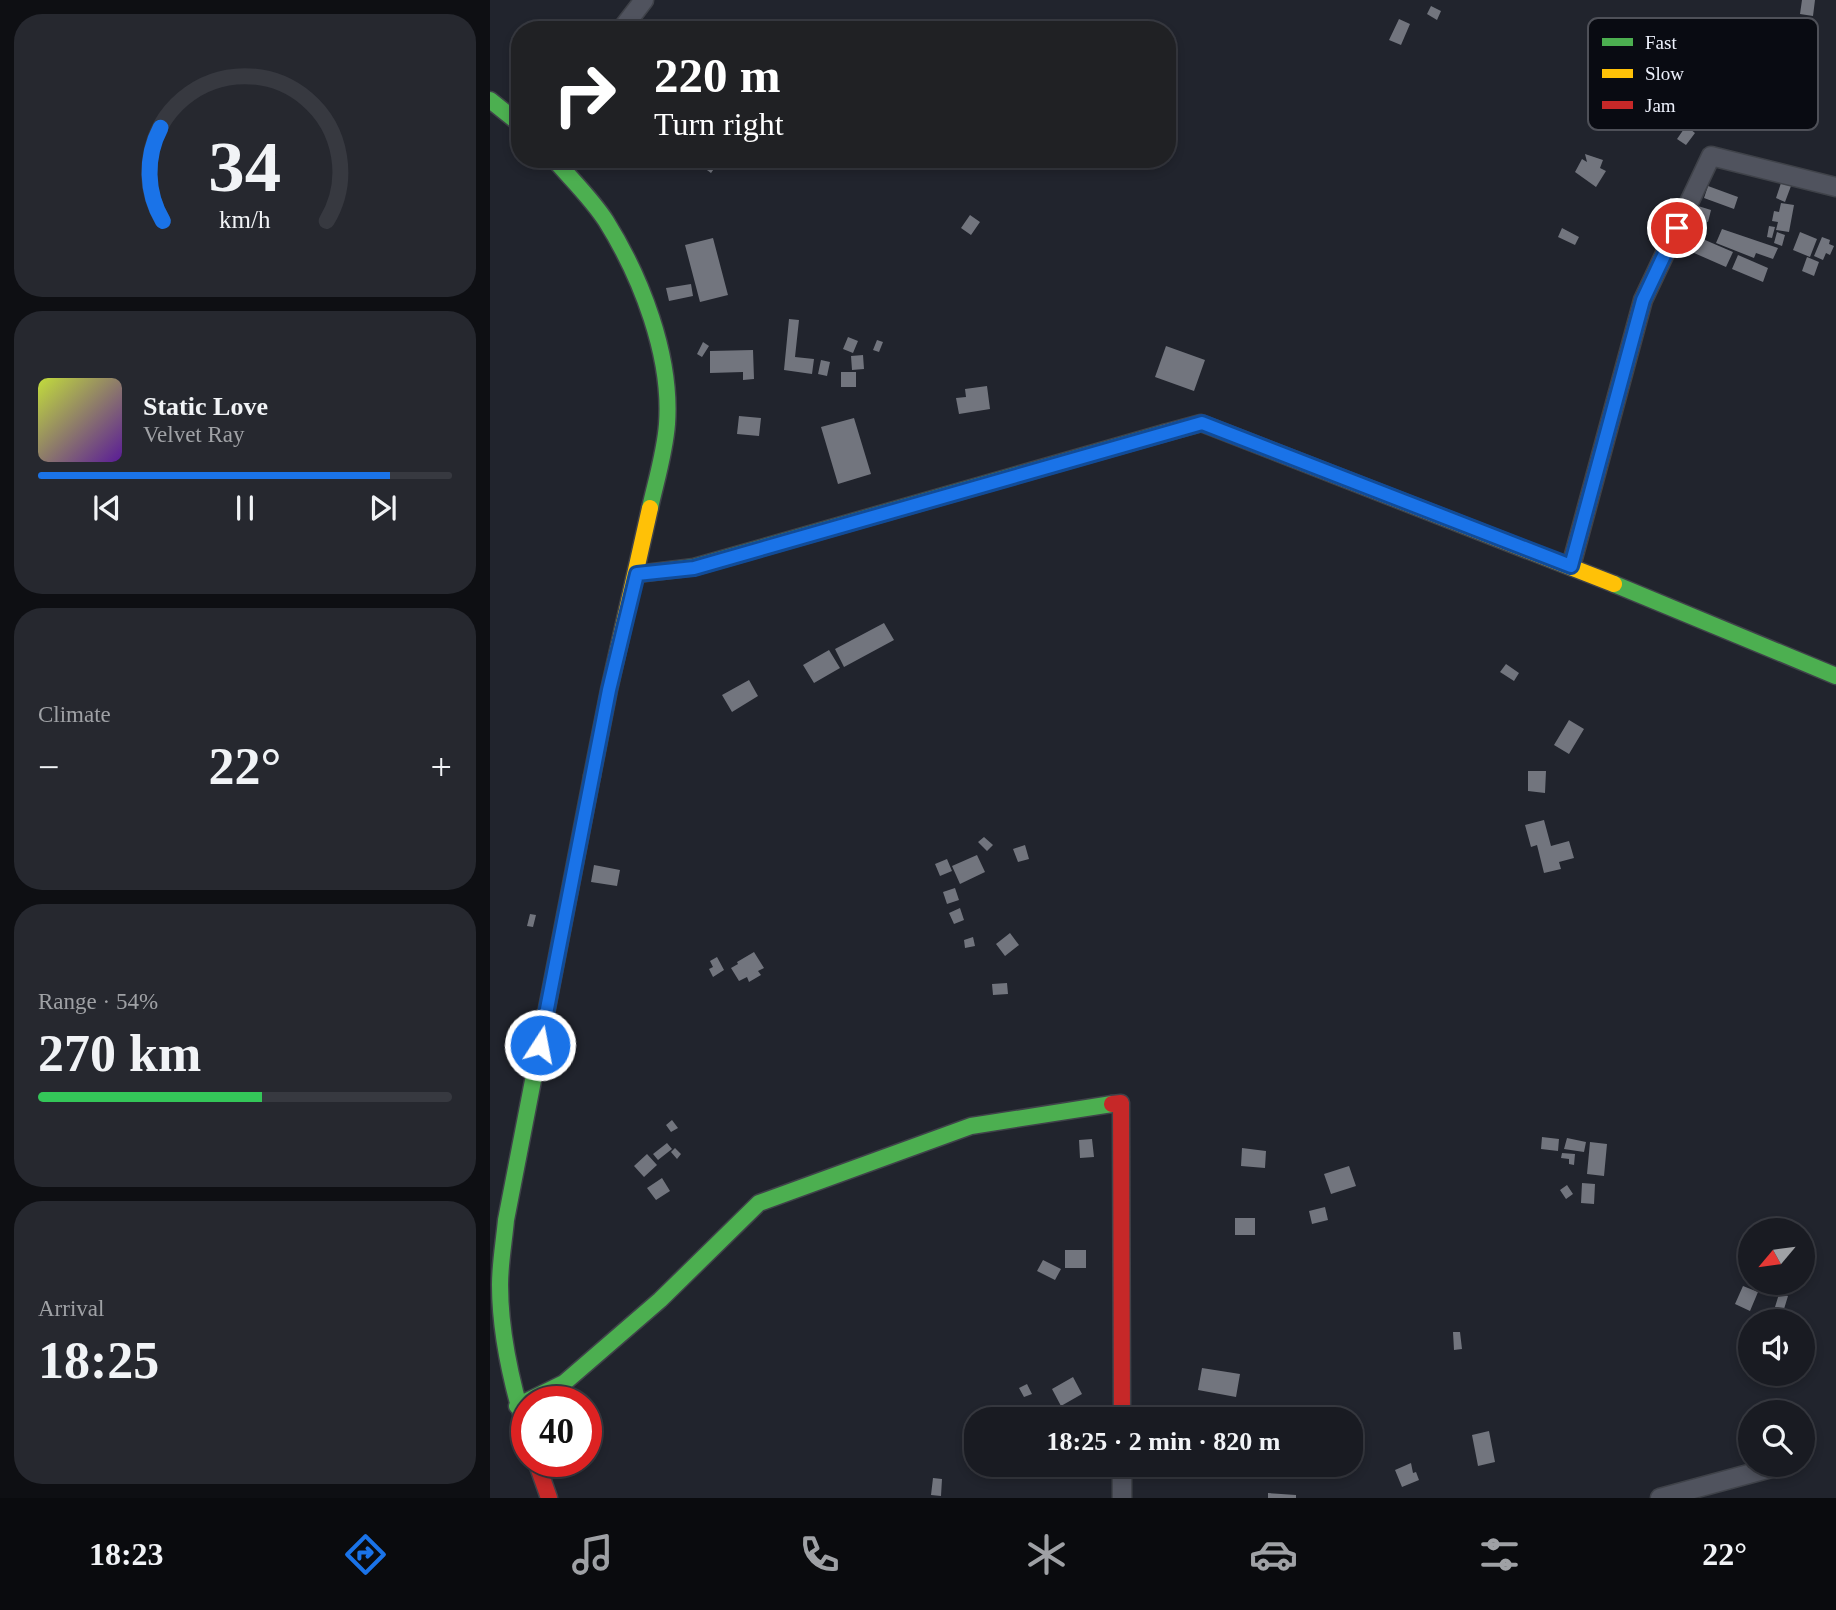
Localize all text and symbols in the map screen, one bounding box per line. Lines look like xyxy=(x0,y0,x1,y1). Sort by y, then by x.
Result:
legend xyxy=(1588,18,1818,130)
text: Fast xyxy=(1645,32,1677,53)
text: 220 m xyxy=(654,48,781,103)
icon: right xyxy=(539,49,630,140)
text: Slow xyxy=(1645,63,1684,84)
text: Jam xyxy=(1645,95,1676,116)
text: Turn right xyxy=(654,106,784,142)
text: 34 xyxy=(209,127,281,208)
pin xyxy=(1647,198,1707,258)
text: km/h xyxy=(219,206,271,233)
icon: arrive xyxy=(1658,209,1696,247)
text: Static Love xyxy=(143,392,268,421)
text: Velvet Ray xyxy=(143,422,245,447)
icon: previous xyxy=(88,489,126,527)
icon: pause xyxy=(226,489,264,527)
icon: next xyxy=(364,489,402,527)
text: Climate xyxy=(38,702,111,727)
text: 22° xyxy=(209,738,281,795)
text: − xyxy=(38,746,59,788)
text: + xyxy=(431,746,452,788)
text: Range · 54% xyxy=(38,989,158,1014)
position arrow xyxy=(503,1008,577,1082)
text: 270 km xyxy=(38,1025,201,1082)
north arrow xyxy=(1738,1218,1815,1295)
map controls xyxy=(1738,1218,1815,1477)
text: Arrival xyxy=(38,1296,104,1321)
button: sound xyxy=(1738,1309,1815,1386)
text: 18:25 xyxy=(38,1332,159,1389)
speed limit sign: 40 xyxy=(511,1386,602,1477)
button: search xyxy=(1738,1400,1815,1477)
text: 18:25 · 2 min · 820 m xyxy=(1047,1427,1281,1456)
icon: directions xyxy=(341,1530,390,1579)
icon: music xyxy=(568,1530,617,1579)
icon: phone xyxy=(795,1530,844,1579)
icon: climate xyxy=(1022,1530,1071,1579)
icon: car xyxy=(1249,1530,1298,1579)
icon: filters xyxy=(1475,1530,1524,1579)
text: 18:23 xyxy=(89,1536,164,1572)
text: 22° xyxy=(1702,1536,1747,1572)

